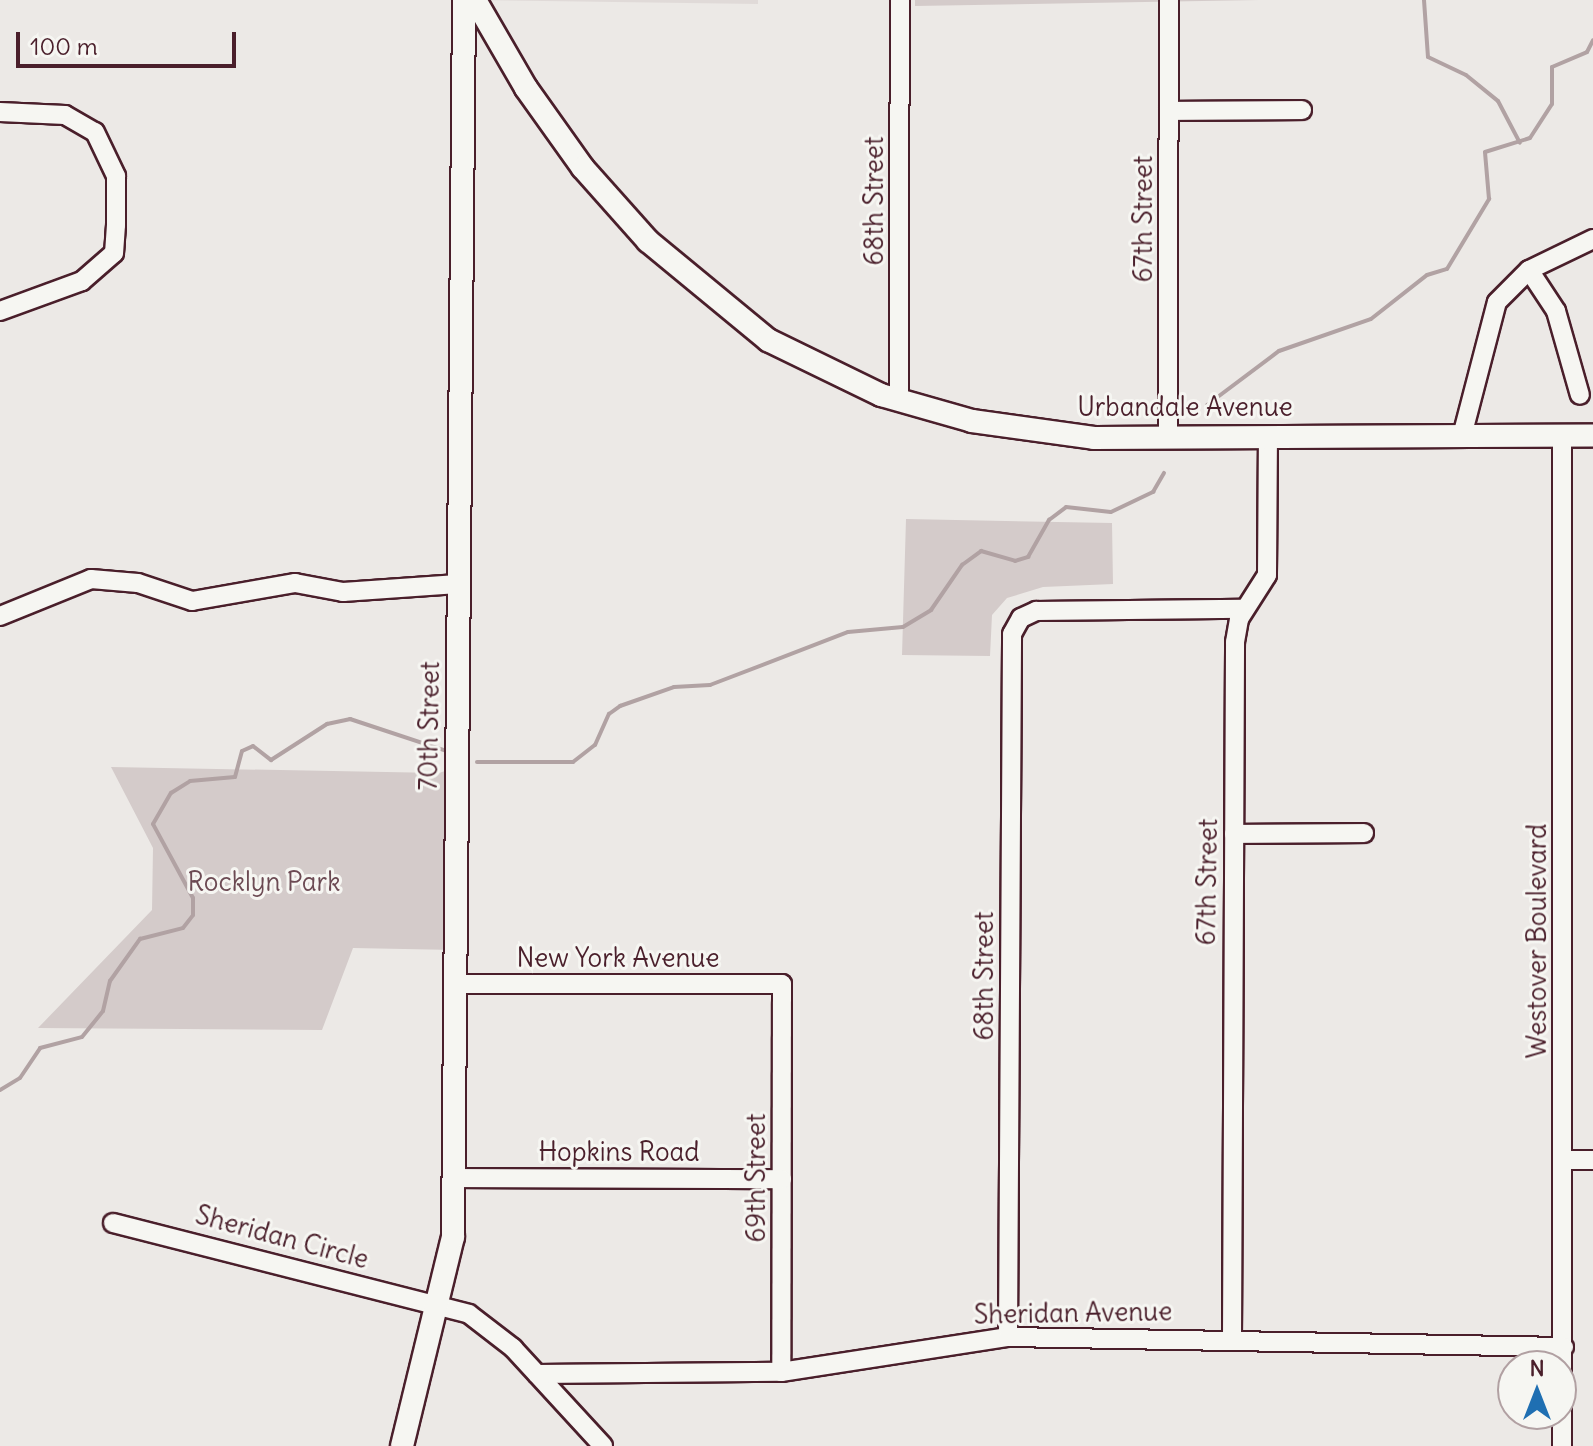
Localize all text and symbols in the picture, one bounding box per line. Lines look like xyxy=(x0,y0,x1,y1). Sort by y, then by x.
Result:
scale bar xyxy=(20,16,240,66)
text: 100 m xyxy=(30,31,98,61)
street label: 68th Street xyxy=(858,136,890,266)
street label: 67th Street xyxy=(1127,155,1159,283)
street label: Urbandale Avenue xyxy=(1077,391,1293,423)
street label: 70th Street xyxy=(412,661,446,791)
street label: 67th Street xyxy=(1190,818,1224,946)
street label: Westover Boulevard xyxy=(1521,824,1553,1058)
park label: Rocklyn Park xyxy=(188,866,340,898)
street label: 68th Street xyxy=(968,911,1000,1041)
street label: New York Avenue xyxy=(517,942,719,974)
street label: 69th Street xyxy=(740,1113,772,1243)
street label: Hopkins Road xyxy=(538,1136,700,1168)
street label: Sheridan Circle xyxy=(192,1199,372,1275)
street label: Sheridan Avenue xyxy=(974,1296,1172,1330)
north arrow xyxy=(1497,1350,1577,1430)
text: N xyxy=(1529,1354,1545,1382)

